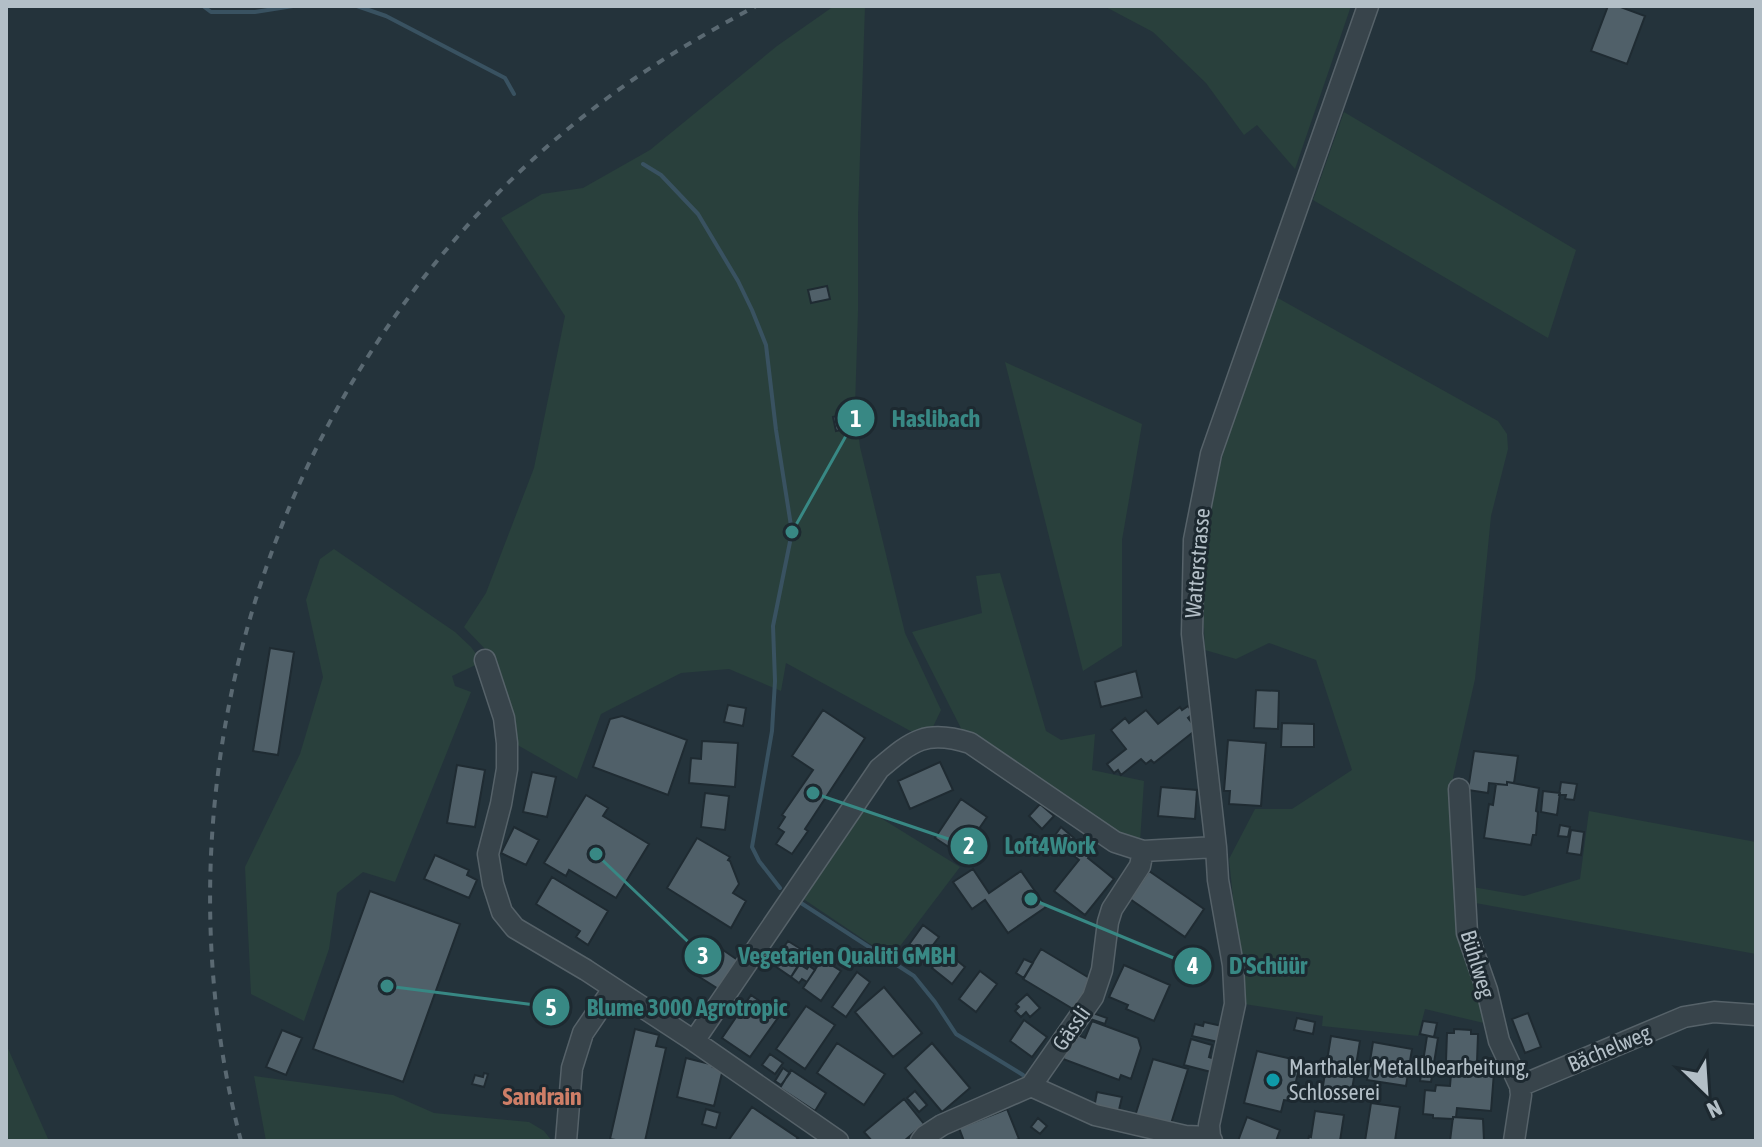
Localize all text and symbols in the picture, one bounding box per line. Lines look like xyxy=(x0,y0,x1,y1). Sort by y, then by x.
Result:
callout: Haslibach xyxy=(836,394,996,442)
text: 1 xyxy=(850,405,862,432)
text: Haslibach xyxy=(892,405,980,432)
street label: Watterstrasse xyxy=(1179,507,1215,619)
callout: Loft4Work xyxy=(949,822,1112,870)
text: 2 xyxy=(963,832,975,859)
text: Loft4Work xyxy=(1005,832,1096,859)
street label: Bühlweg xyxy=(1455,927,1501,1002)
callout: Vegetarien Qualiti GMBH xyxy=(683,932,972,980)
text: 3 xyxy=(697,942,709,969)
text: Vegetarien Qualiti GMBH xyxy=(737,942,956,969)
callout: D'Schüür xyxy=(1173,942,1323,990)
text: 4 xyxy=(1186,952,1199,979)
text: D'Schüür xyxy=(1229,952,1308,979)
callout: Blume 3000 Agrotropic xyxy=(531,983,803,1031)
text: 5 xyxy=(545,994,557,1021)
text: Blume 3000 Agrotropic xyxy=(587,994,787,1021)
street label: Gässli xyxy=(1046,1001,1096,1055)
street label: Bächelweg xyxy=(1564,1019,1655,1077)
north arrow xyxy=(1666,1051,1746,1131)
place label: Marthaler Metallbearbeitung, Schlosserei xyxy=(1289,1054,1529,1105)
marker: Marthaler Metallbearbeitung, Schlosserei xyxy=(1264,1071,1282,1089)
district label: Sandrain xyxy=(502,1083,582,1110)
text: N xyxy=(1703,1095,1726,1124)

